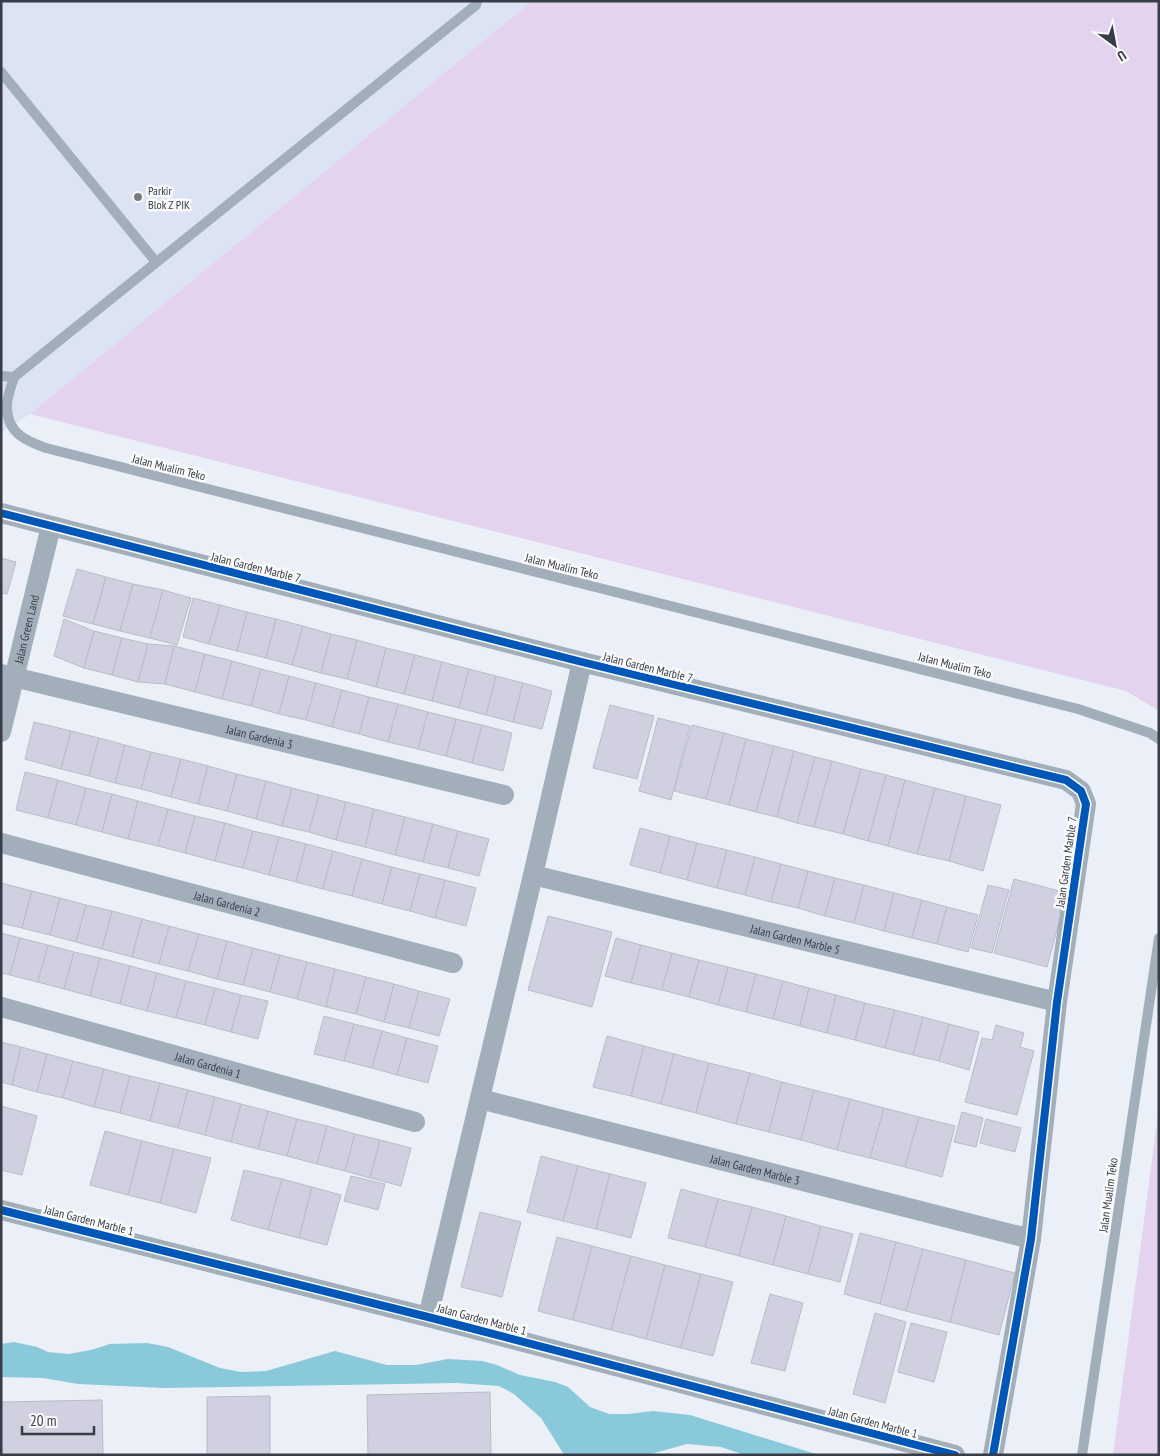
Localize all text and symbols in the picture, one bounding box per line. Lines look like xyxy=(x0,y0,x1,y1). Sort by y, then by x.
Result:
north arrow xyxy=(1090,20,1140,70)
text: U xyxy=(1114,46,1130,66)
place label: Parkir Blok Z PIK xyxy=(148,183,190,212)
marker: Parkir Blok Z PIK xyxy=(132,191,144,203)
street label: Jalan Mualim Teko xyxy=(130,450,207,483)
street label: Jalan Garden Marble 7 xyxy=(209,548,302,585)
street label: Jalan Mualim Teko xyxy=(523,549,600,582)
street label: Jalan Green Land xyxy=(10,593,42,666)
street label: Jalan Garden Marble 7 xyxy=(601,648,694,685)
street label: Jalan Mualim Teko xyxy=(916,648,993,681)
street label: Jalan Gardenia 3 xyxy=(224,721,294,751)
street label: Jalan Garden Marble 7 xyxy=(1052,816,1080,909)
street label: Jalan Gardenia 2 xyxy=(191,887,262,919)
street label: Jalan Garden Marble 5 xyxy=(748,920,842,957)
street label: Jalan Gardenia 1 xyxy=(172,1048,243,1081)
street label: Jalan Garden Marble 3 xyxy=(708,1150,802,1188)
street label: Jalan Mualim Teko xyxy=(1095,1157,1121,1234)
street label: Jalan Garden Marble 1 xyxy=(42,1201,135,1238)
street label: Jalan Garden Marble 1 xyxy=(435,1300,528,1338)
street label: Jalan Garden Marble 1 xyxy=(826,1403,919,1441)
scale bar xyxy=(22,1404,95,1436)
text: 20 m xyxy=(30,1411,56,1430)

